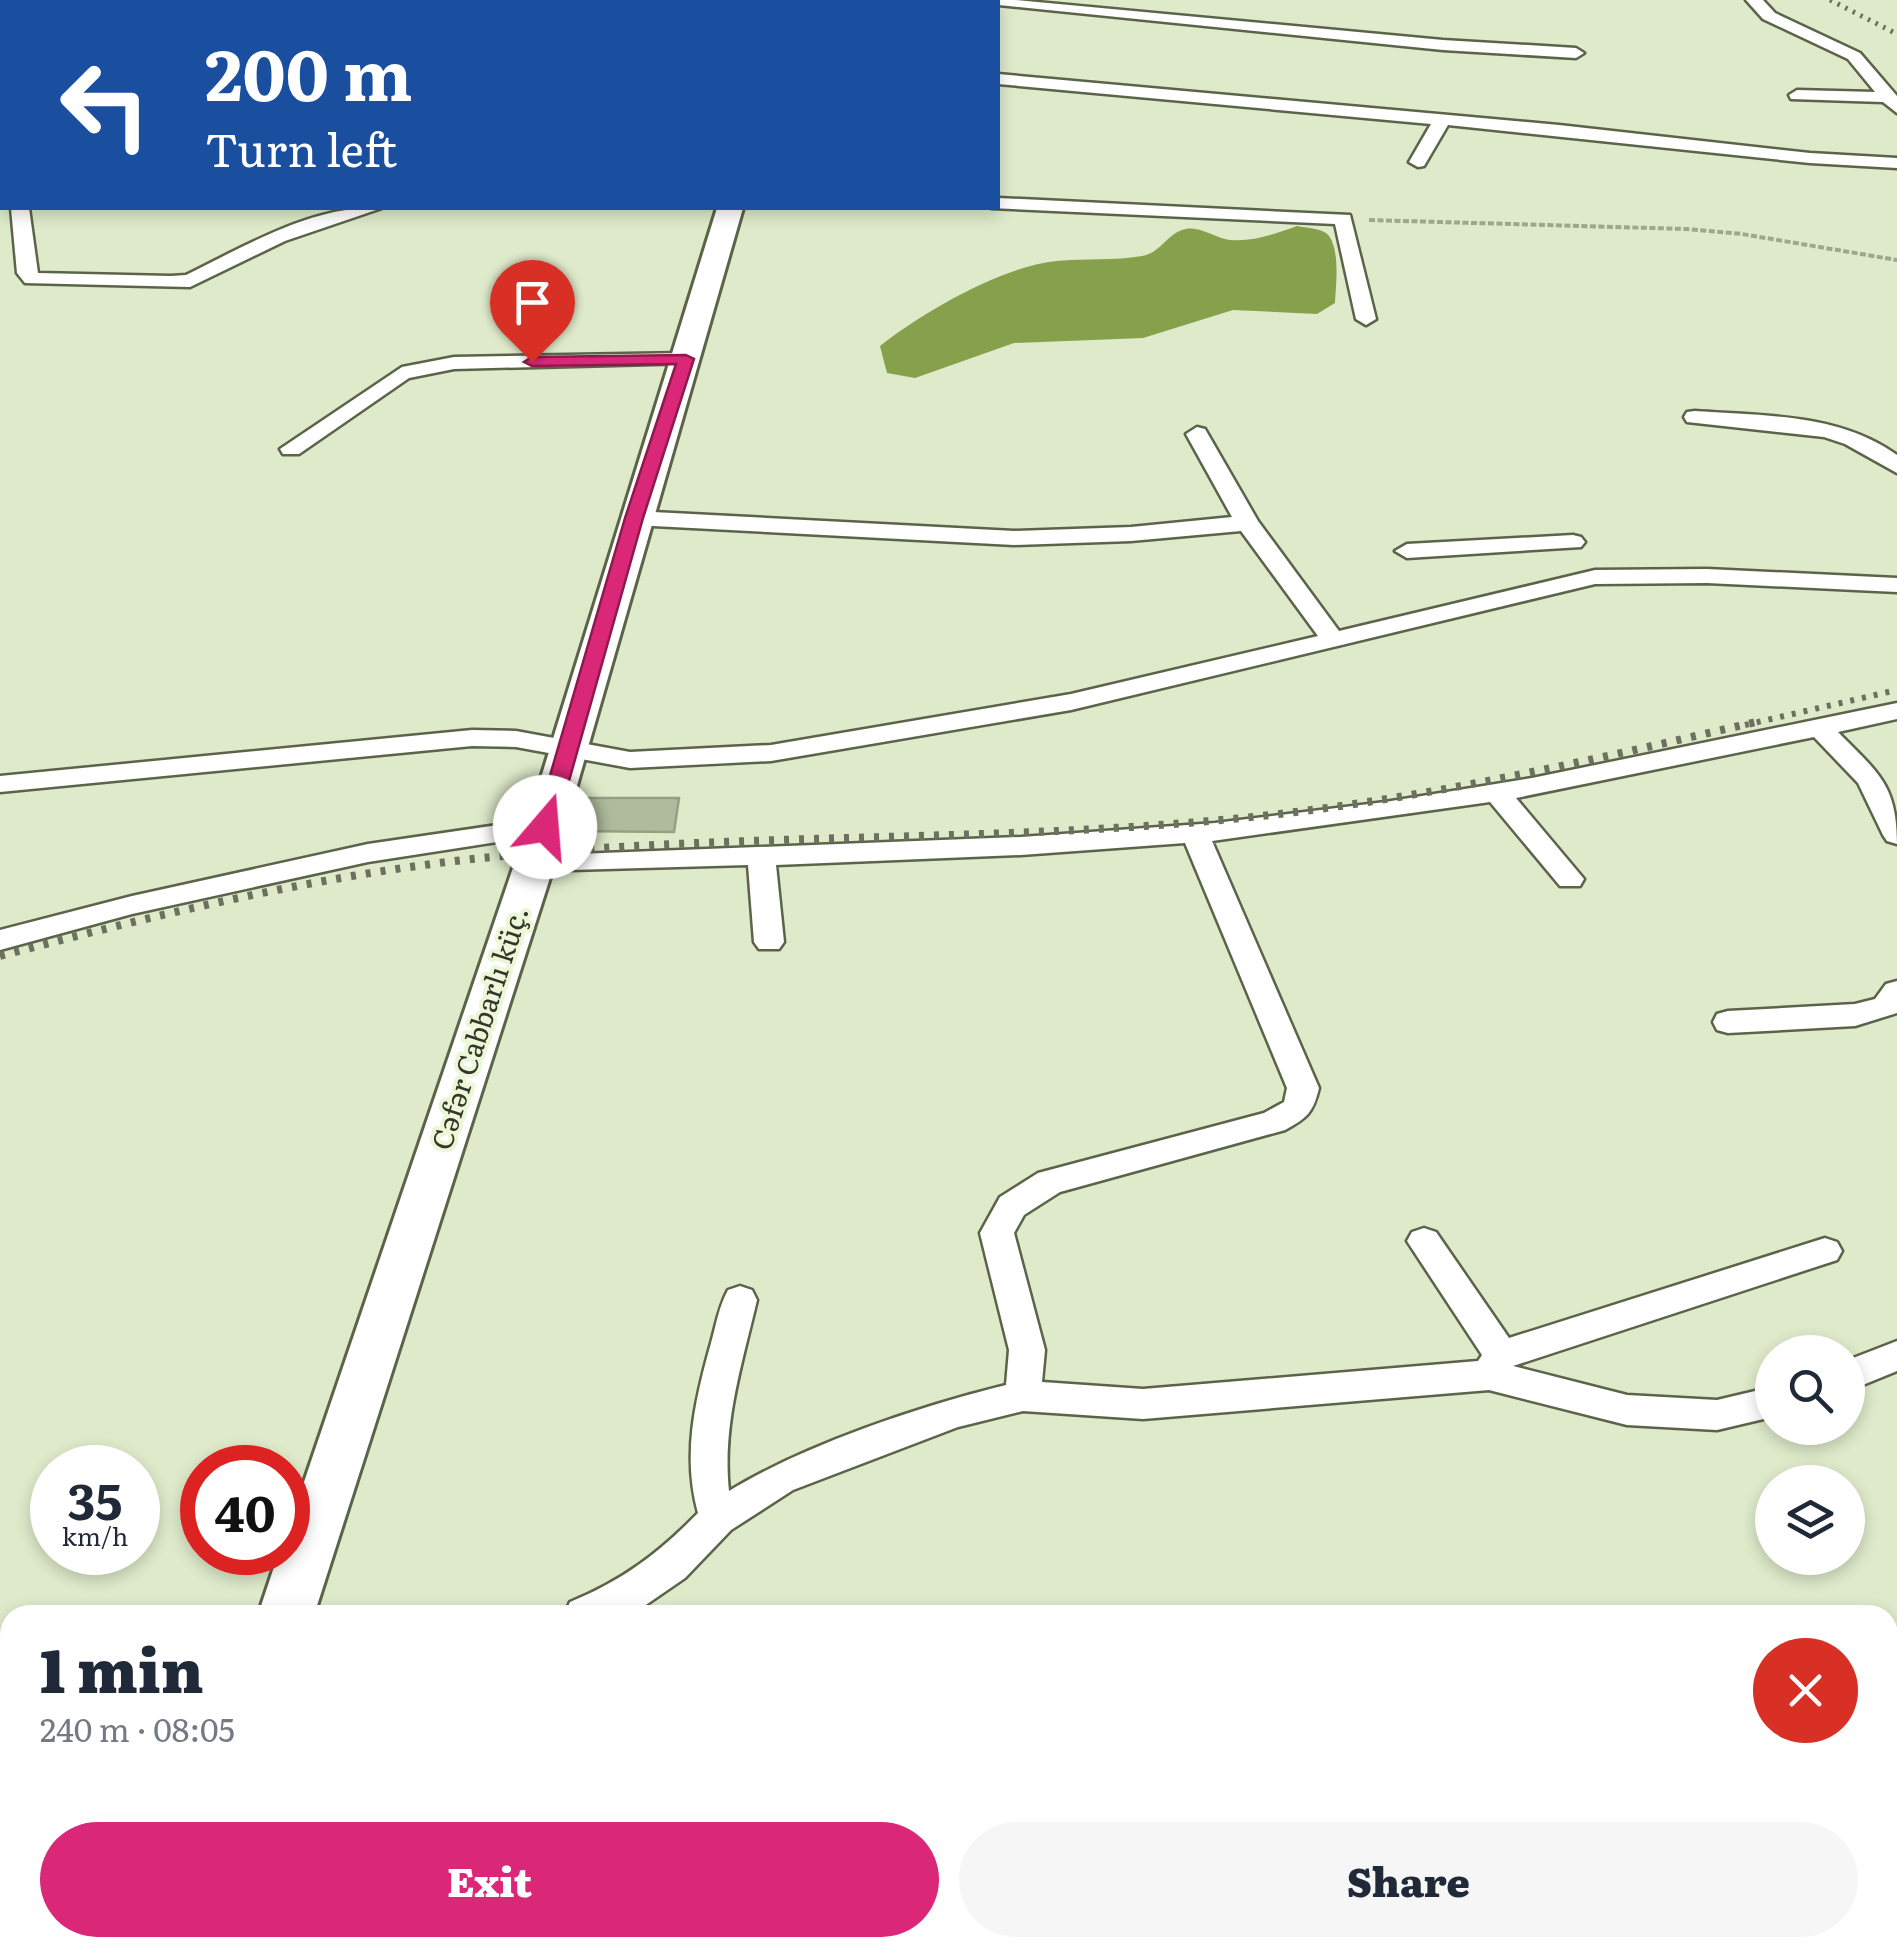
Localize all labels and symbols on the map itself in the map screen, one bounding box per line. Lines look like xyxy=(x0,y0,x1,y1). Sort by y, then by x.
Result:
pin xyxy=(490,260,575,363)
position arrow xyxy=(493,775,597,879)
street label: Cəfər Cabbarlı küç. xyxy=(419,900,537,1155)
speed limit sign: 40 xyxy=(180,1445,310,1575)

